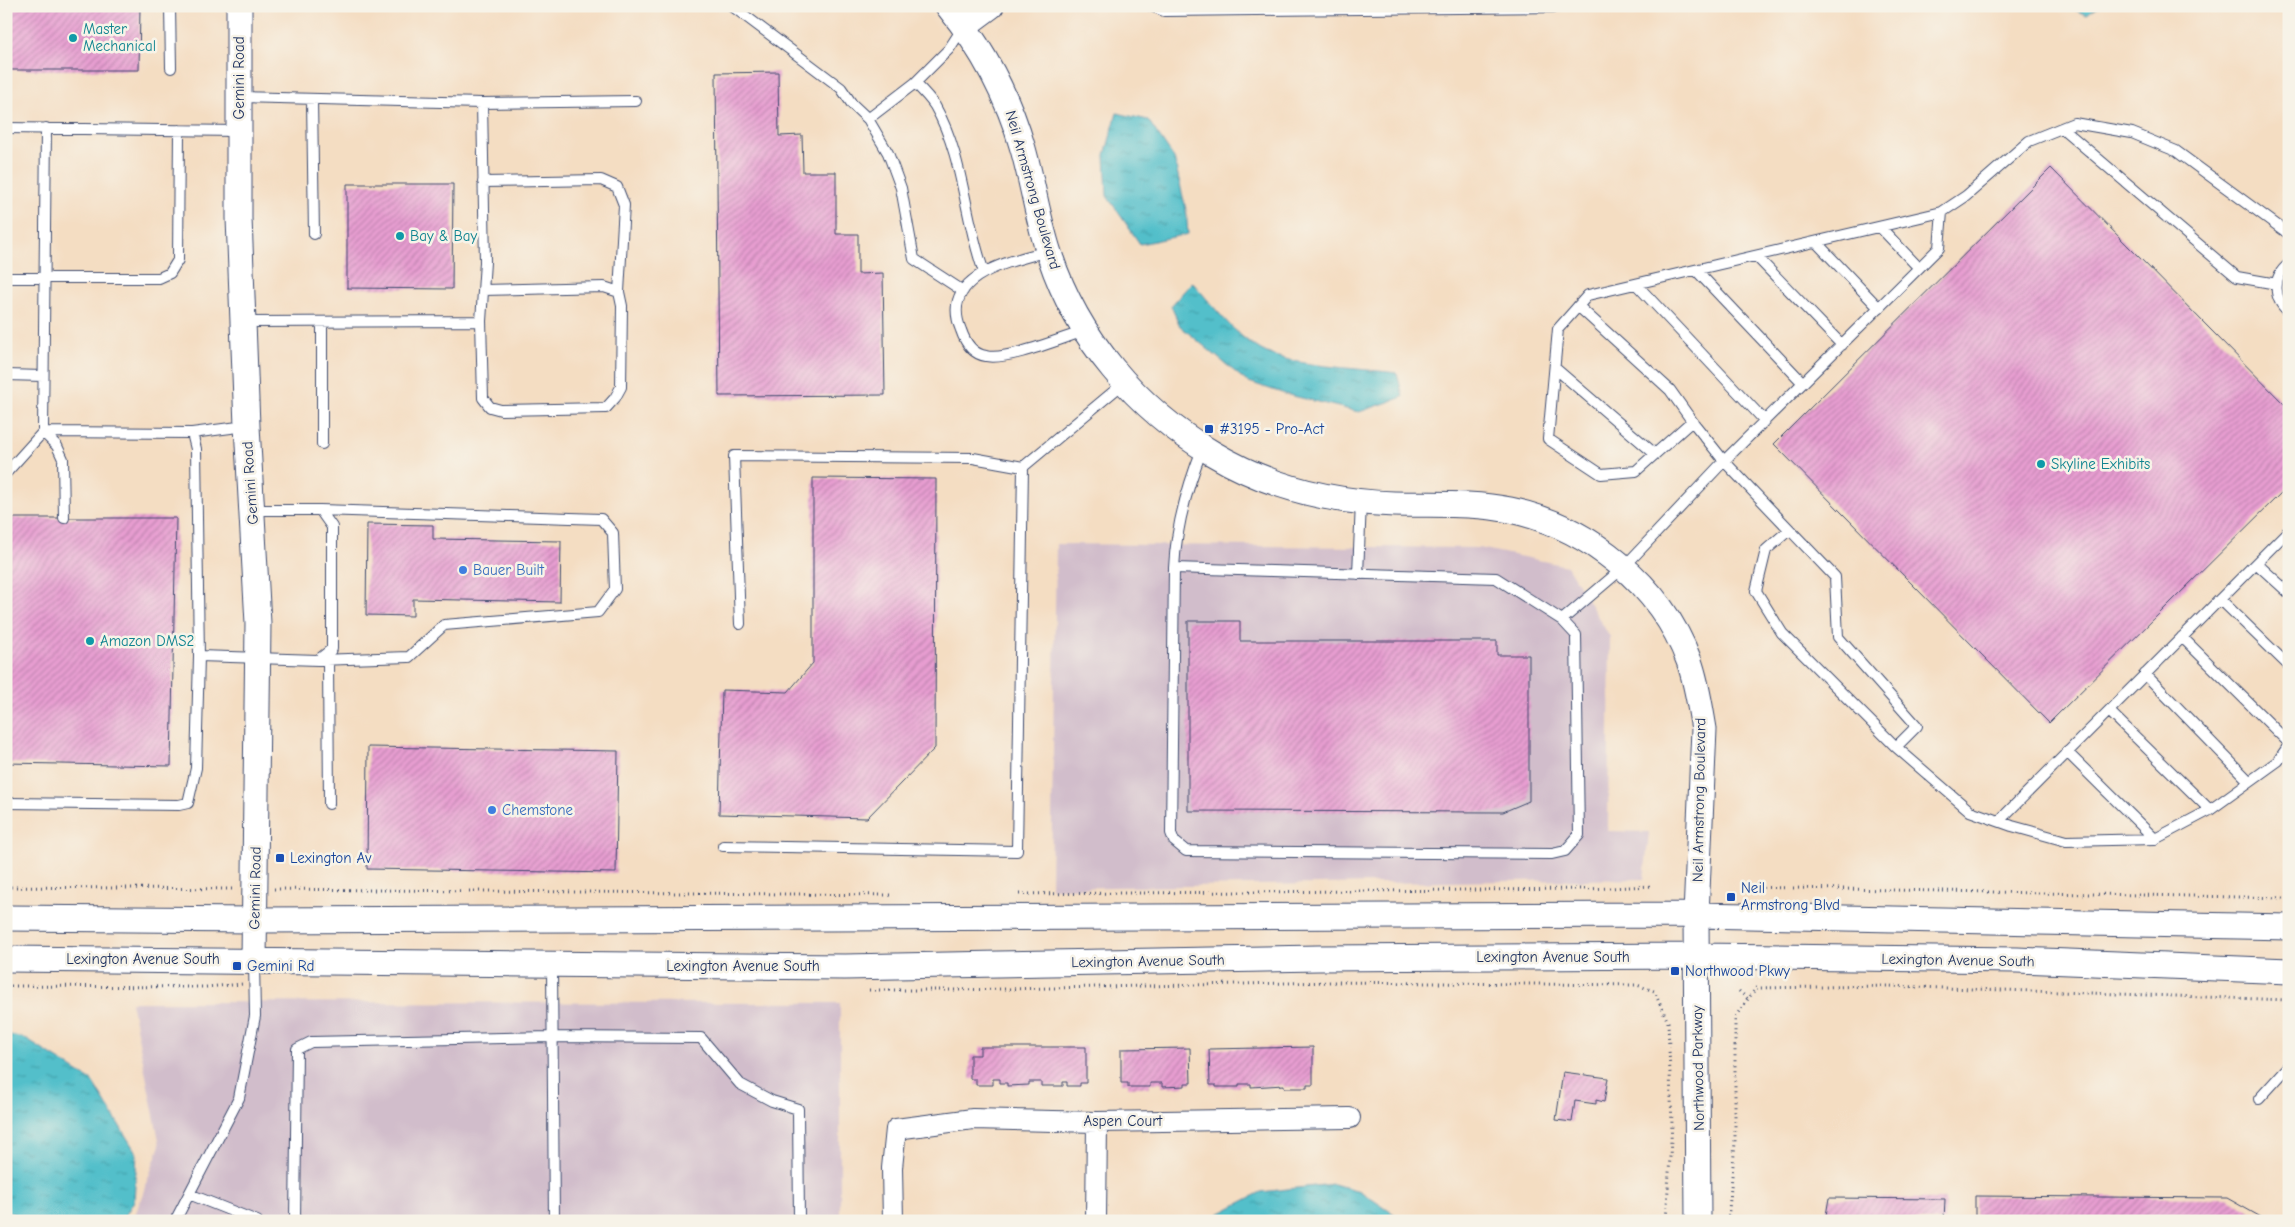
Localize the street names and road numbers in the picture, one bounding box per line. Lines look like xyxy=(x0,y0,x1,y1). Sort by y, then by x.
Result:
street label: Gemini Road xyxy=(230,36,248,120)
street label: Neil Armstrong Boulevard xyxy=(1002,108,1064,272)
street label: Gemini Road xyxy=(238,441,262,525)
street label: Neil Armstrong Boulevard xyxy=(1689,718,1709,882)
street label: Gemini Road xyxy=(245,846,265,930)
street label: Lexington Avenue South xyxy=(1476,948,1630,966)
street label: Lexington Avenue South xyxy=(66,950,220,968)
street label: Lexington Avenue South xyxy=(1881,950,2035,970)
street label: Lexington Avenue South xyxy=(1071,951,1225,971)
street label: Lexington Avenue South xyxy=(666,957,820,975)
street label: Northwood Parkway xyxy=(1688,1005,1708,1131)
street label: Aspen Court xyxy=(1084,1112,1163,1130)

